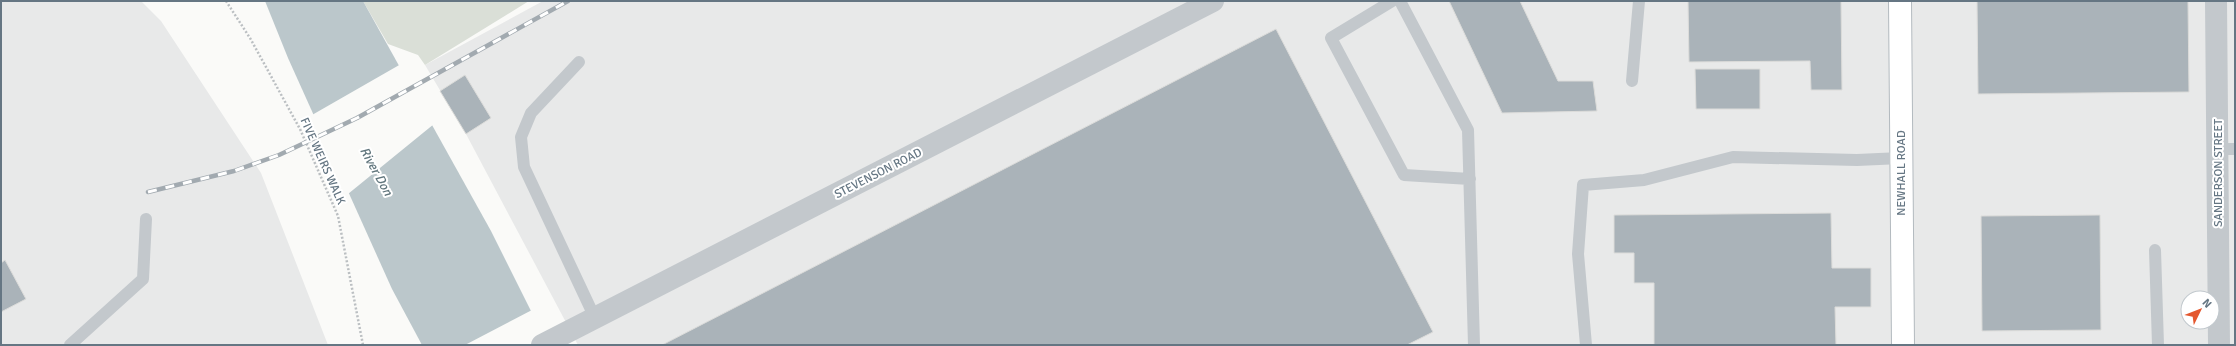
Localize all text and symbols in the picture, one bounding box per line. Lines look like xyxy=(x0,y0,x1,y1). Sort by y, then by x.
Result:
street label: FIVE WEIRS WALK xyxy=(297,115,348,207)
street label: SANDERSON STREET xyxy=(2211,119,2226,227)
street label: NEWHALL ROAD xyxy=(1894,130,1909,216)
water label: River Don xyxy=(356,144,396,199)
street label: STEVENSON ROAD xyxy=(832,145,925,202)
north arrow xyxy=(2180,290,2220,330)
text: N xyxy=(2200,296,2214,311)

